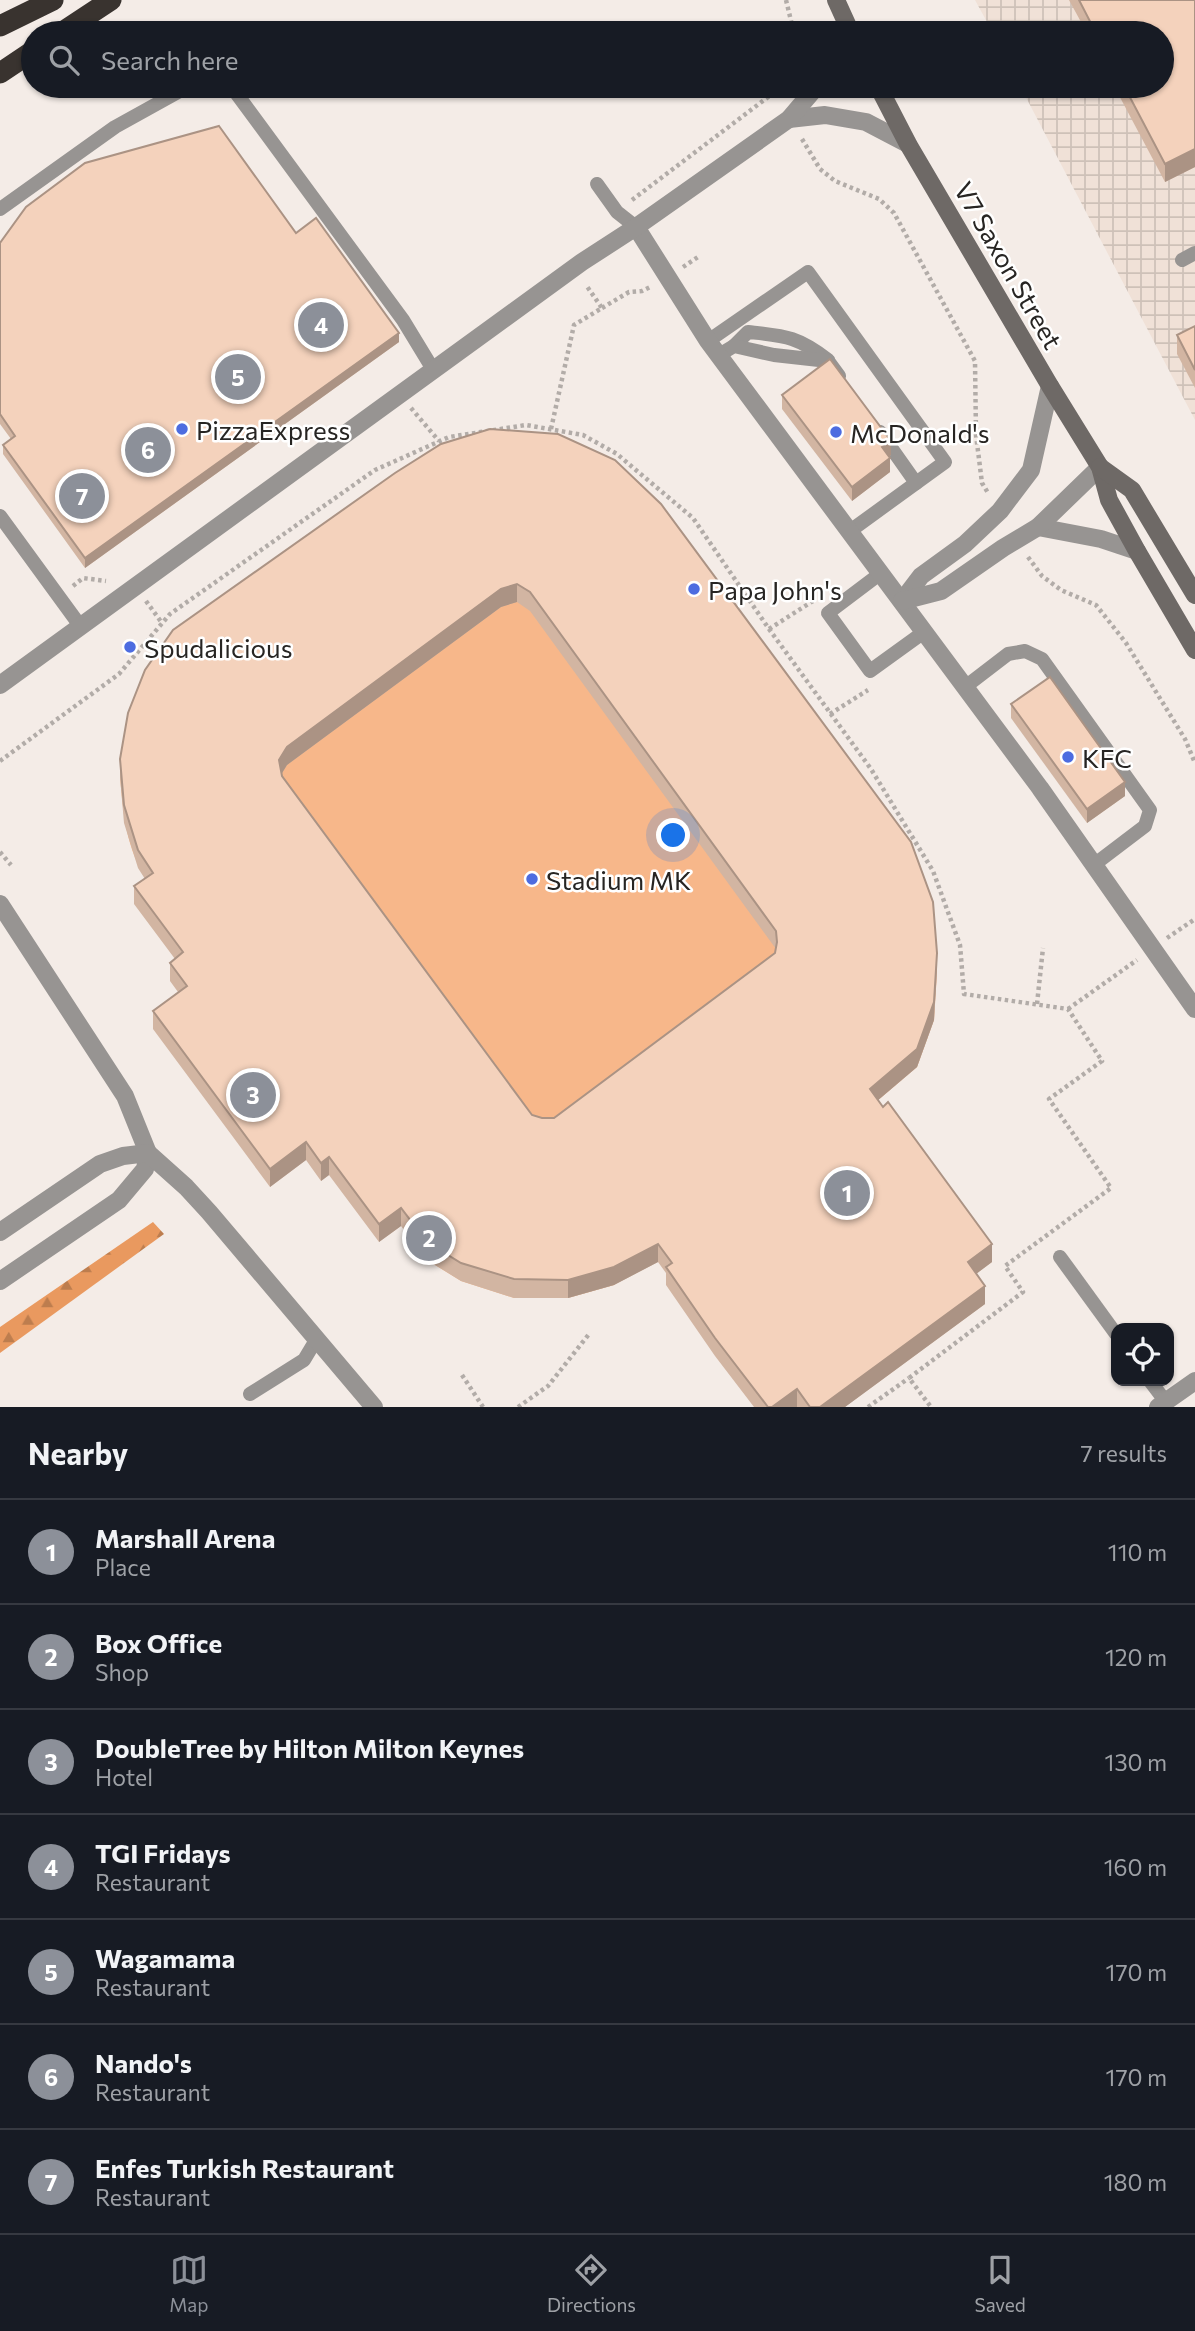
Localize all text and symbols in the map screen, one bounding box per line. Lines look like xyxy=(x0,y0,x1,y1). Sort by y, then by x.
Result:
search box xyxy=(21,21,1174,98)
icon: search xyxy=(45,41,83,79)
text: Search here xyxy=(101,44,239,75)
street label: V7 Saxon Street xyxy=(949,176,1069,354)
pin: 4 xyxy=(298,299,344,351)
pin: 5 xyxy=(215,351,261,403)
place label: PizzaExpress xyxy=(196,414,350,445)
place label: McDonald's xyxy=(850,417,990,448)
marker: PizzaExpress xyxy=(174,421,190,437)
pin: 6 xyxy=(125,424,171,476)
marker: McDonald's xyxy=(828,424,844,440)
pin: 7 xyxy=(59,470,105,522)
place label: Papa John's xyxy=(708,574,842,605)
marker: Papa John's xyxy=(686,581,702,597)
place label: Spudalicious xyxy=(144,632,292,663)
marker: Spudalicious xyxy=(122,639,138,655)
place label: KFC xyxy=(1082,742,1132,773)
marker: KFC xyxy=(1060,749,1076,765)
your location xyxy=(656,818,690,852)
place label: Stadium MK xyxy=(546,864,691,895)
marker: Stadium MK xyxy=(524,871,540,887)
pin: 3 xyxy=(230,1069,276,1121)
pin: 1 xyxy=(824,1167,870,1219)
pin: 2 xyxy=(406,1212,452,1264)
map controls xyxy=(1111,1323,1174,1386)
button: locate xyxy=(1111,1323,1174,1386)
text: Nearby xyxy=(28,1434,128,1471)
text: 7 results xyxy=(1080,1439,1167,1467)
text: Marshall Arena xyxy=(95,1522,275,1553)
text: 1 xyxy=(46,1538,56,1566)
text: 110 m xyxy=(1108,1538,1167,1566)
text: Place xyxy=(95,1553,151,1581)
text: Box Office xyxy=(95,1627,222,1658)
text: 2 xyxy=(44,1643,58,1671)
text: 120 m xyxy=(1105,1643,1167,1671)
text: Shop xyxy=(95,1658,149,1686)
text: DoubleTree by Hilton Milton Keynes xyxy=(95,1732,524,1763)
text: 3 xyxy=(44,1748,58,1776)
text: 130 m xyxy=(1105,1748,1167,1776)
text: Hotel xyxy=(95,1763,153,1791)
text: TGI Fridays xyxy=(95,1837,231,1868)
text: 4 xyxy=(44,1853,58,1881)
text: 160 m xyxy=(1104,1853,1167,1881)
text: Restaurant xyxy=(95,1868,210,1896)
text: Wagamama xyxy=(95,1942,235,1973)
text: 5 xyxy=(44,1958,58,1986)
text: 170 m xyxy=(1106,1958,1167,1986)
text: Restaurant xyxy=(95,1973,210,2001)
text: Nando's xyxy=(95,2047,192,2078)
text: 6 xyxy=(44,2063,58,2091)
text: 170 m xyxy=(1106,2063,1167,2091)
text: Restaurant xyxy=(95,2078,210,2106)
text: Enfes Turkish Restaurant xyxy=(95,2152,394,2183)
text: 7 xyxy=(45,2168,57,2196)
text: 180 m xyxy=(1104,2168,1167,2196)
text: Restaurant xyxy=(95,2183,210,2211)
tab: Map xyxy=(169,2251,208,2316)
tab: Directions xyxy=(547,2251,636,2316)
tab: Saved xyxy=(974,2251,1026,2316)

